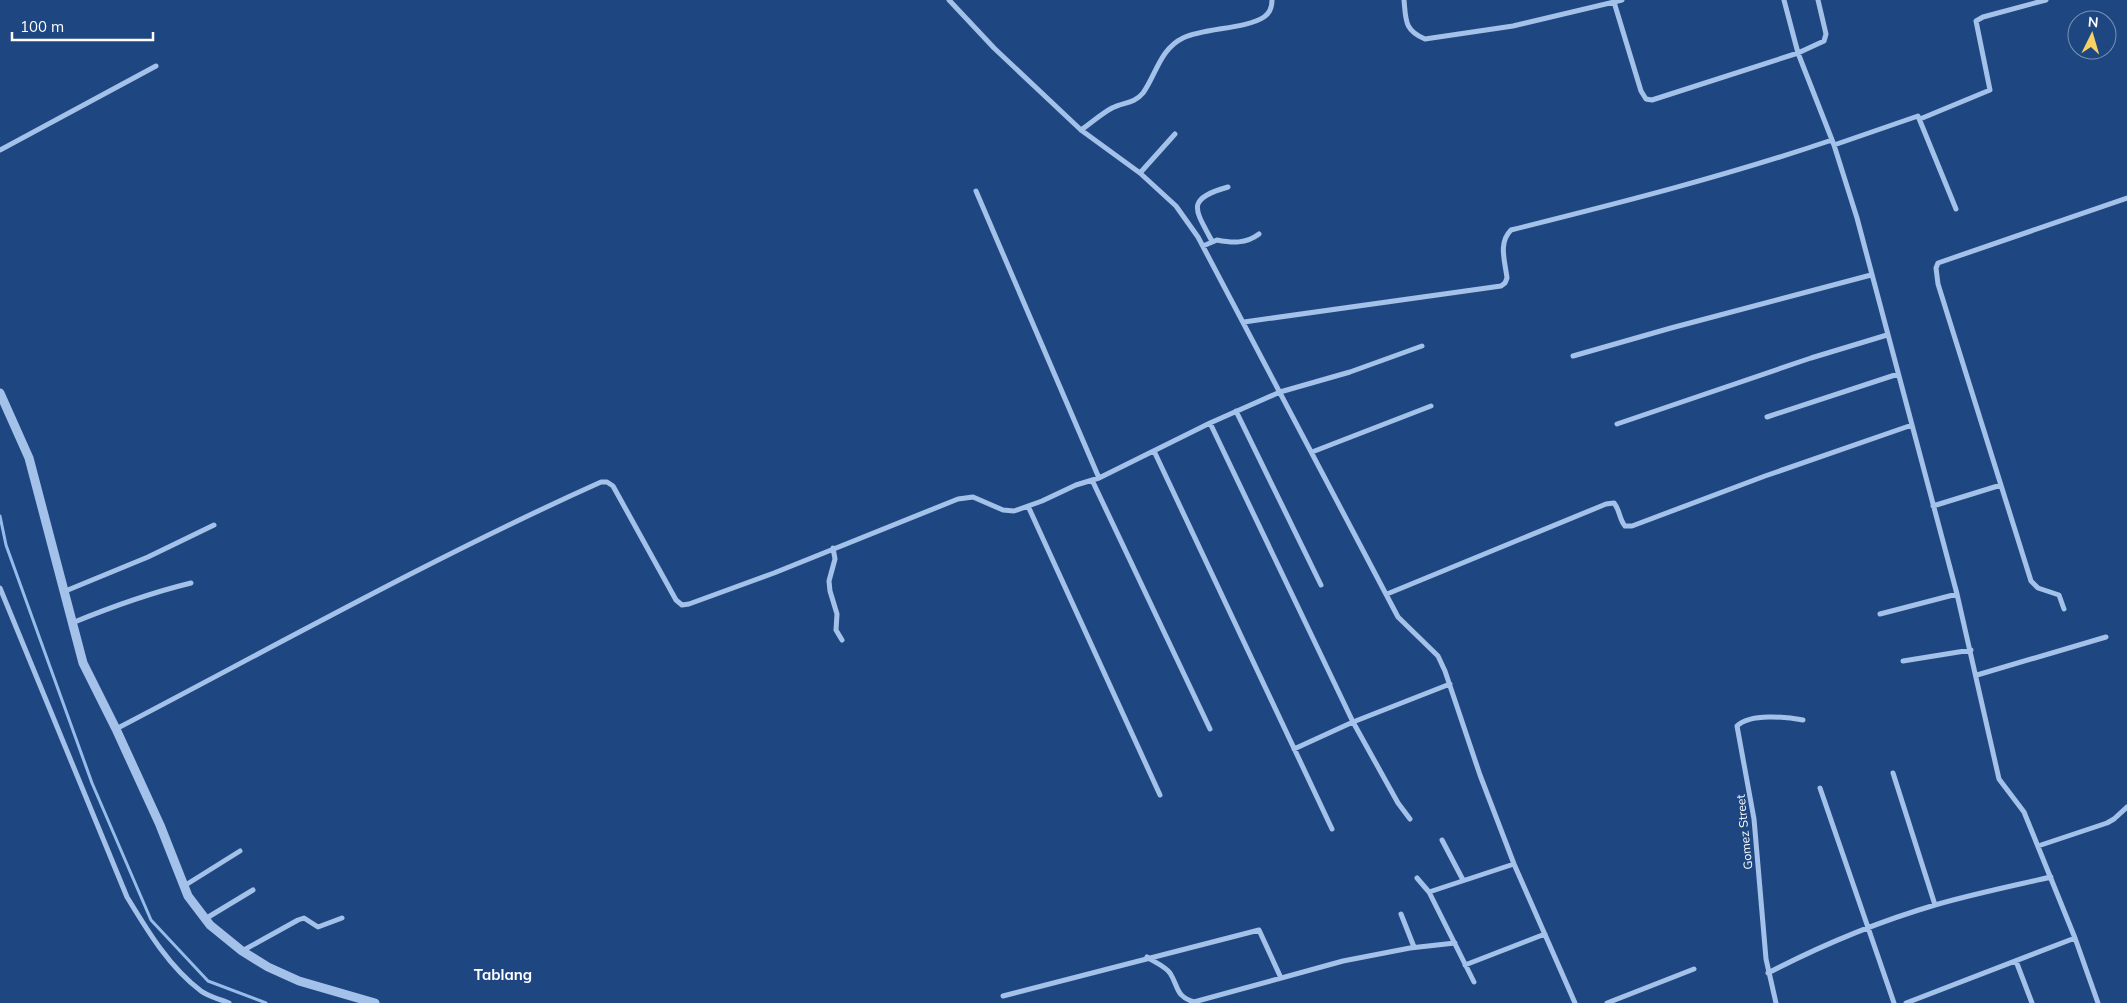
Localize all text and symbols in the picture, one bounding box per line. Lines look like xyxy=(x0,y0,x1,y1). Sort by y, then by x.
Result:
scale bar xyxy=(12,10,154,42)
north arrow xyxy=(2067,10,2117,60)
text: N xyxy=(2087,13,2099,31)
text: 100 m xyxy=(20,17,64,36)
street label: Gomez Street xyxy=(1733,794,1755,870)
district label: Tablang xyxy=(474,965,532,984)

